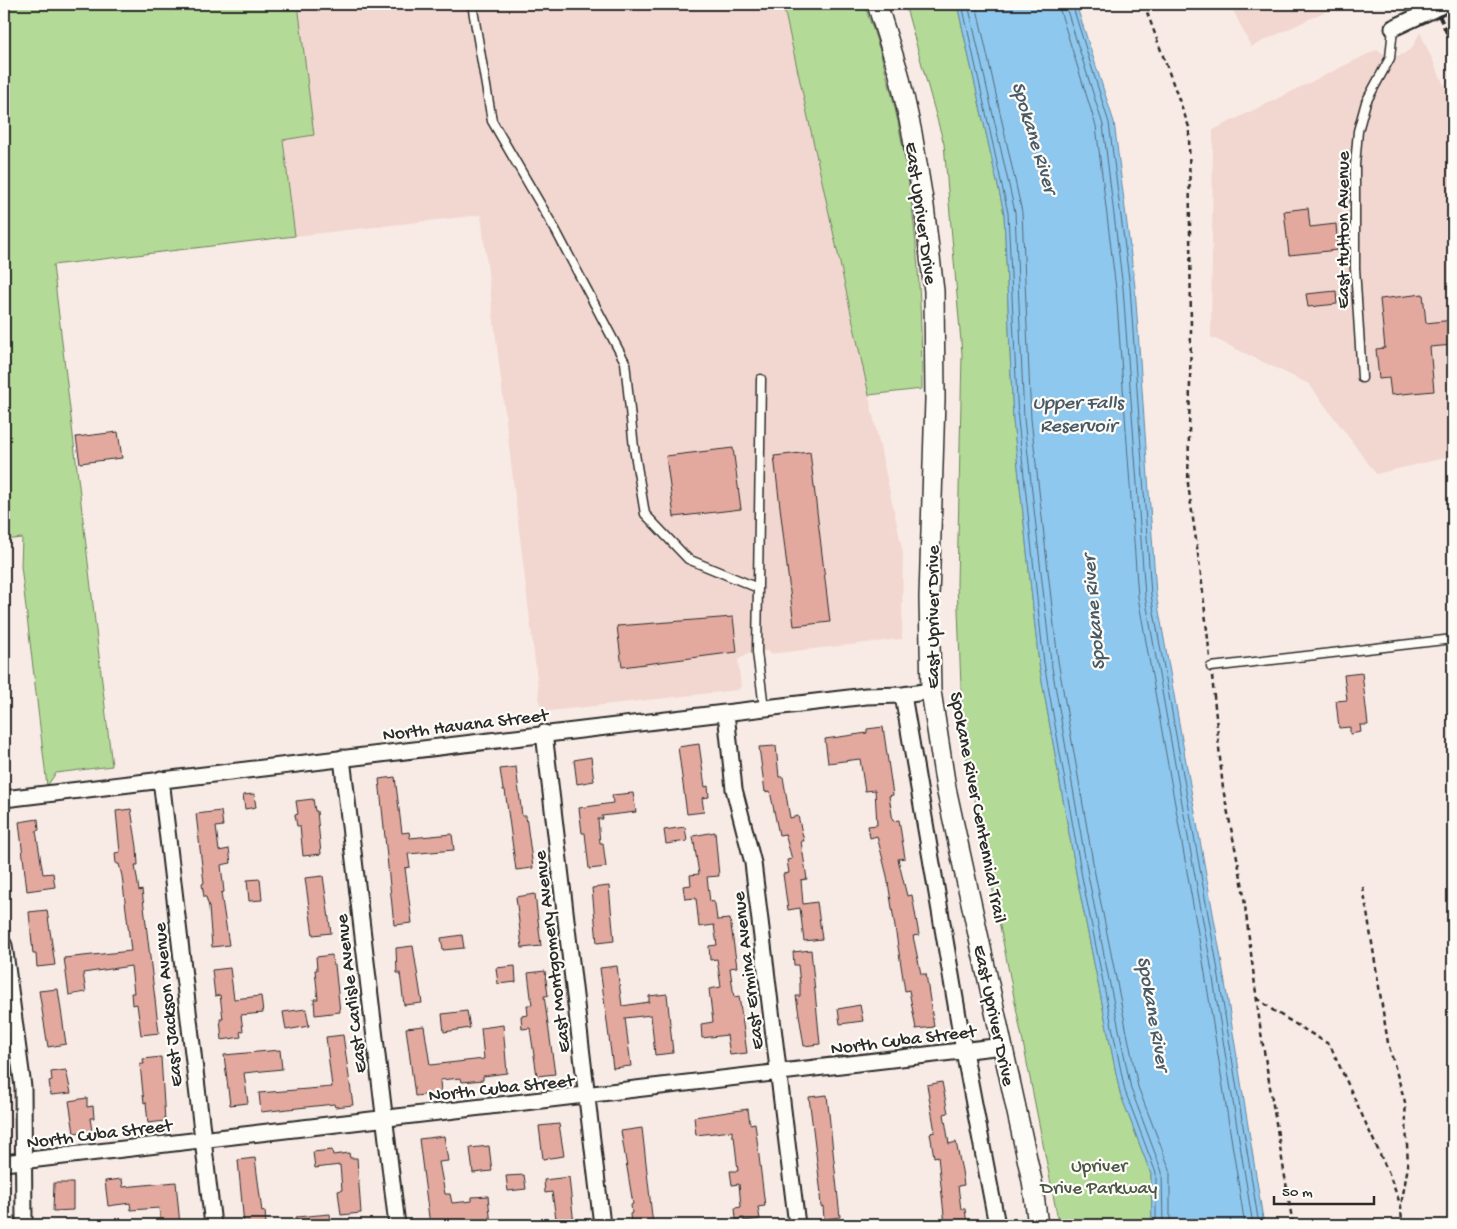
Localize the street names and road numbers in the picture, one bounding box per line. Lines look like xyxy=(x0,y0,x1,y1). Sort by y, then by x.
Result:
street label: East Upriver Drive xyxy=(898,141,941,286)
street label: East Hutton Avenue xyxy=(1333,151,1356,309)
street label: East Upriver Drive xyxy=(923,545,946,689)
street label: Spokane River Centennial Trail xyxy=(943,690,1010,925)
street label: North Havana Street xyxy=(381,705,552,748)
street label: East Montgomery Avenue xyxy=(530,849,577,1054)
street label: East Ermina Avenue xyxy=(728,890,771,1051)
street label: East Carlisle Avenue xyxy=(331,913,374,1074)
street label: East Jackson Avenue xyxy=(149,921,190,1088)
street label: East Upriver Drive xyxy=(966,943,1019,1089)
street label: North Cuba Street xyxy=(829,1021,980,1062)
street label: North Cuba Street xyxy=(427,1070,578,1109)
street label: North Cuba Street xyxy=(25,1115,176,1156)

